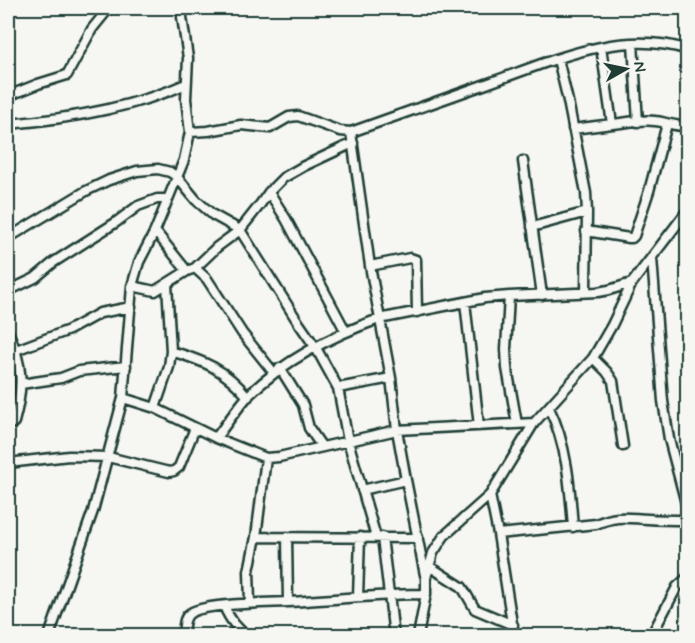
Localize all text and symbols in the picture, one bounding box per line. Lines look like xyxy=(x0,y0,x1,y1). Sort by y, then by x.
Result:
north arrow xyxy=(596,39,656,99)
text: N xyxy=(628,60,651,74)

